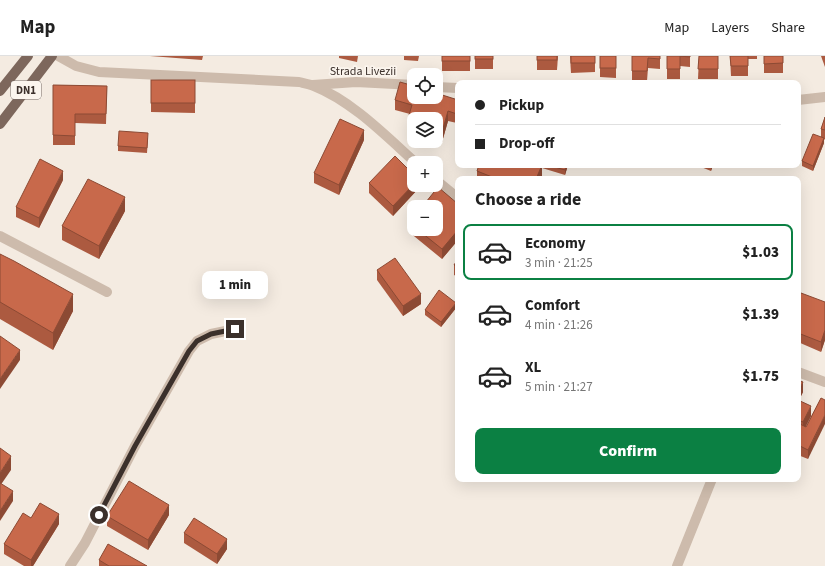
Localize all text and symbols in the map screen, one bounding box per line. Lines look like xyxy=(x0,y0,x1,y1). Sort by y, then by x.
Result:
text: Map xyxy=(20,14,55,41)
text: Map xyxy=(664,18,689,38)
text: Layers xyxy=(711,18,749,38)
text: Share xyxy=(771,18,805,38)
street label: Strada Livezii xyxy=(330,63,396,80)
map controls xyxy=(407,68,443,236)
button: locate xyxy=(407,68,443,104)
road number: DN1 xyxy=(11,81,41,99)
text: Pickup xyxy=(499,95,544,116)
button: layers xyxy=(407,112,443,148)
text: Drop-off xyxy=(499,133,554,154)
button: + xyxy=(407,156,443,192)
text: Choose a ride xyxy=(475,187,581,212)
button: − xyxy=(407,200,443,236)
text: Economy xyxy=(525,233,586,254)
icon: car xyxy=(477,234,513,270)
text: $1.03 xyxy=(742,242,779,263)
text: 3 min · 21:25 xyxy=(525,254,593,272)
callout: 1 min xyxy=(202,271,268,299)
text: 1 min xyxy=(219,276,251,294)
text: Comfort xyxy=(525,295,580,316)
icon: car xyxy=(477,296,513,332)
text: $1.39 xyxy=(742,304,779,325)
text: 4 min · 21:26 xyxy=(525,316,593,334)
route end xyxy=(226,320,244,338)
text: XL xyxy=(525,357,541,378)
icon: car xyxy=(477,358,513,394)
text: $1.75 xyxy=(742,366,779,387)
text: 5 min · 21:27 xyxy=(525,378,593,396)
button: Confirm xyxy=(475,428,781,474)
route start xyxy=(90,506,108,524)

